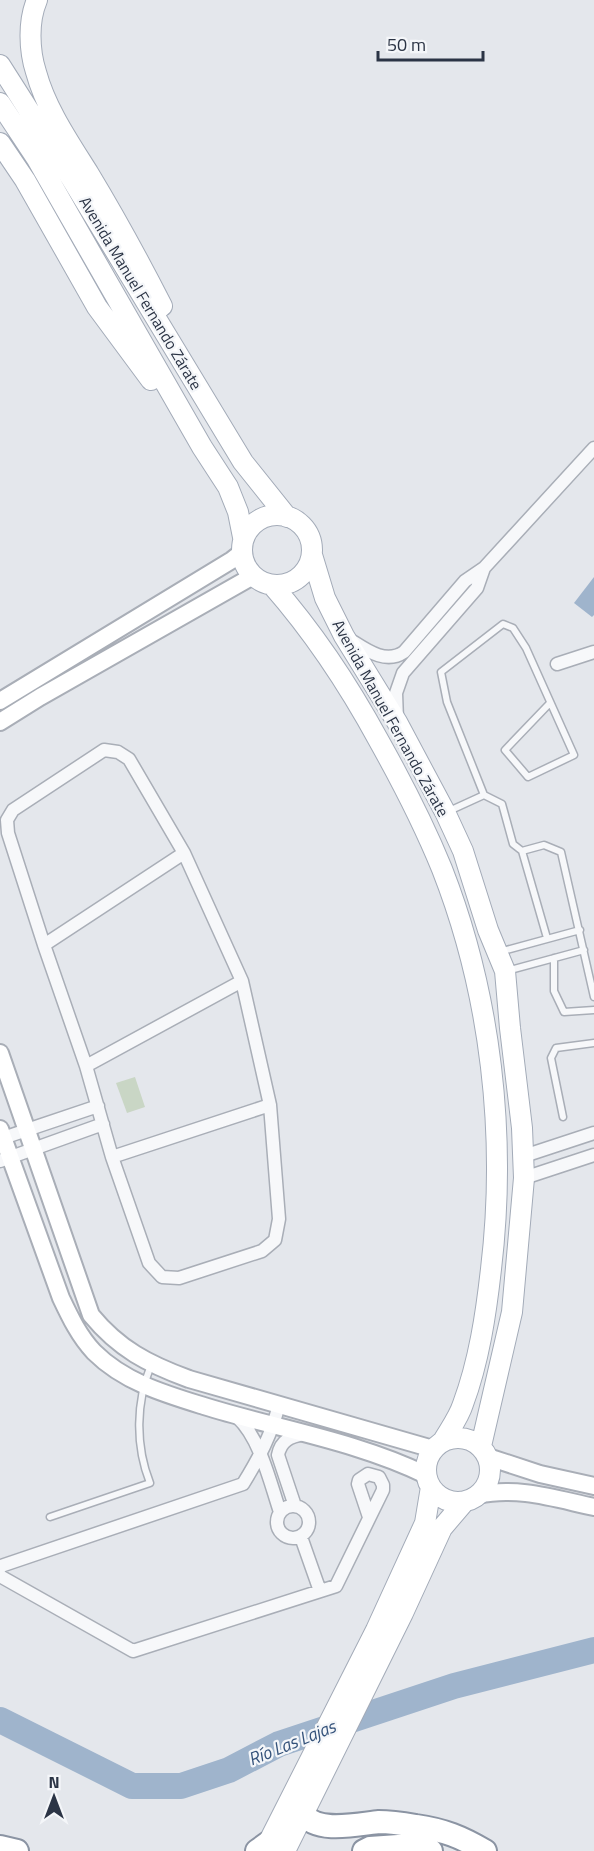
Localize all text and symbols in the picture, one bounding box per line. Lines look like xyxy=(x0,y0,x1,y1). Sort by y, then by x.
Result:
scale bar xyxy=(378,24,483,62)
text: 50 m xyxy=(387,31,426,58)
street label: Avenida Manuel Fernando Zárate xyxy=(74,192,208,394)
street label: Avenida Manuel Fernando Zárate xyxy=(327,615,455,821)
water label: Río Las Lajas xyxy=(244,1712,341,1772)
north arrow xyxy=(24,1767,84,1827)
text: N xyxy=(48,1770,60,1794)

